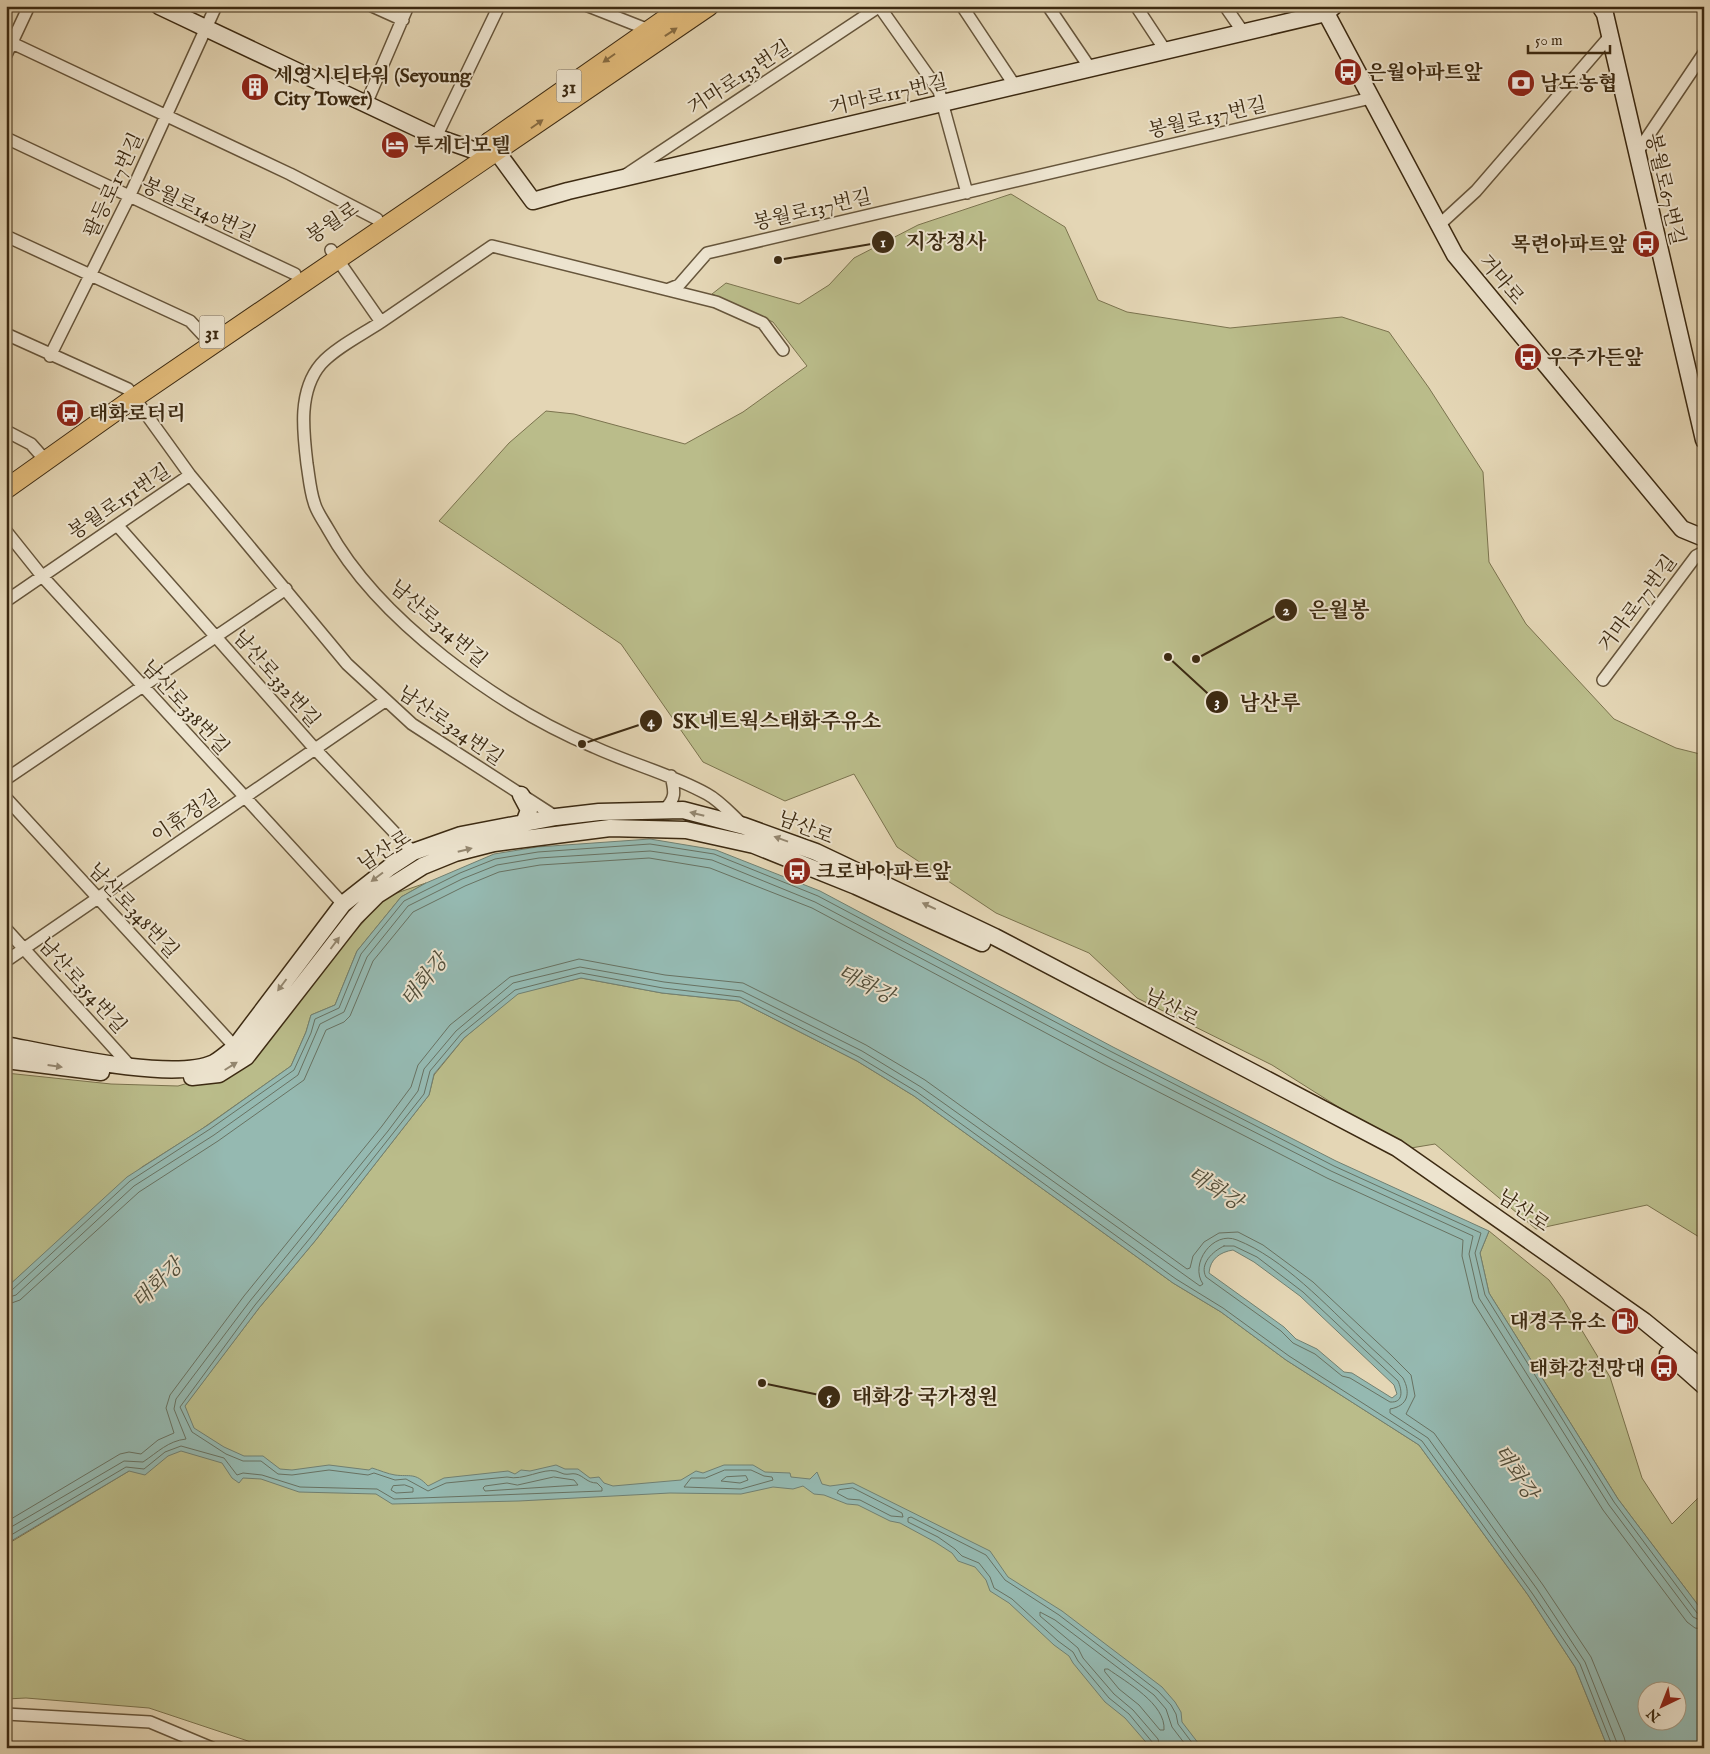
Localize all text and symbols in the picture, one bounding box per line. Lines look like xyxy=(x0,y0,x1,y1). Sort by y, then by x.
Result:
scale bar xyxy=(1528,22,1610,54)
one-way arrow xyxy=(664,27,678,37)
text: 50 m xyxy=(1535,31,1563,50)
street label: 거마로133번길 xyxy=(683,35,797,121)
one-way arrow xyxy=(602,53,615,63)
bus stop icon: 은월아파트앞 xyxy=(1333,57,1363,87)
place label: 은월아파트앞 xyxy=(1367,61,1484,86)
place label: 세영시티타워 (Seyoung City Tower) xyxy=(274,64,472,112)
bank icon: 남도농협 xyxy=(1506,68,1536,98)
road number: 31 xyxy=(556,70,582,102)
street label: 거마로117번길 xyxy=(827,70,950,121)
building icon: 세영시티타워 (Seyoung City Tower) xyxy=(240,72,270,102)
place label: 남도농협 xyxy=(1540,72,1617,97)
street label: 봉월로137번길 xyxy=(1146,93,1269,144)
one-way arrow xyxy=(530,119,544,129)
street label: 팔등로17번길 xyxy=(79,129,150,242)
hotel icon: 투게더모텔 xyxy=(380,130,410,160)
street label: 봉월로67번길 xyxy=(1639,131,1690,248)
place label: 투게더모텔 xyxy=(414,134,511,159)
street label: 봉월로140번길 xyxy=(137,173,260,248)
street label: 봉월로137번길 xyxy=(751,185,874,236)
street label: 봉월로 xyxy=(302,197,364,250)
callout: 지장정사 xyxy=(871,224,997,260)
bus stop icon: 목련아파트앞 xyxy=(1631,229,1661,259)
text: 지장정사 xyxy=(905,230,987,257)
text: 1 xyxy=(880,233,886,252)
place label: 목련아파트앞 xyxy=(1511,233,1628,258)
street label: 거마로 xyxy=(1473,250,1529,310)
road number: 31 xyxy=(200,316,224,348)
bus stop icon: 우주가든앞 xyxy=(1513,342,1543,372)
place label: 우주가든앞 xyxy=(1547,346,1644,371)
bus stop icon: 태화로터리 xyxy=(55,398,85,428)
place label: 태화로터리 xyxy=(89,402,186,427)
street label: 봉월로151번길 xyxy=(64,459,176,546)
street label: 거마로77번길 xyxy=(1594,550,1683,657)
street label: 남산로314번길 xyxy=(384,575,492,673)
callout: 은월봉 xyxy=(1273,592,1379,628)
text: 은월봉 xyxy=(1309,598,1369,625)
text: 2 xyxy=(1282,601,1290,620)
street label: 남산로332번길 xyxy=(227,625,325,733)
street label: 남산로338번길 xyxy=(136,655,234,761)
street label: 남산로324번길 xyxy=(392,681,508,772)
callout: 남산루 xyxy=(1205,684,1311,720)
text: 남산루 xyxy=(1240,691,1300,718)
text: 3 xyxy=(1214,693,1220,712)
callout: SK네트웍스태화주유소 xyxy=(638,703,892,739)
text: SK네트웍스태화주유소 xyxy=(673,709,881,736)
text: 4 xyxy=(647,712,655,731)
street label: 이휴정길 xyxy=(147,785,225,849)
street label: 남산로 xyxy=(774,806,837,851)
one-way arrow xyxy=(690,809,705,817)
street label: 남산로 xyxy=(354,825,416,877)
one-way arrow xyxy=(773,835,788,842)
one-way arrow xyxy=(457,846,472,854)
bus stop icon: 크로바아파트앞 xyxy=(782,856,812,886)
street label: 남산로348번길 xyxy=(82,858,184,964)
place label: 크로바아파트앞 xyxy=(816,860,952,885)
one-way arrow xyxy=(370,872,384,882)
one-way arrow xyxy=(922,901,936,909)
street label: 남산로354번길 xyxy=(32,933,132,1039)
one-way arrow xyxy=(330,937,341,950)
water label: 태화강 xyxy=(396,947,457,1013)
water label: 태화강 xyxy=(832,959,901,1012)
one-way arrow xyxy=(277,978,287,992)
street label: 남산로 xyxy=(1140,984,1203,1033)
one-way arrow xyxy=(47,1062,63,1070)
one-way arrow xyxy=(225,1062,238,1071)
water label: 태화강 xyxy=(1181,1161,1249,1219)
street label: 남산로 xyxy=(1492,1184,1554,1238)
water label: 태화강 xyxy=(127,1251,191,1315)
fuel station icon: 대경주유소 xyxy=(1610,1306,1640,1336)
place label: 대경주유소 xyxy=(1509,1310,1606,1335)
bus stop icon: 태화강전망대 xyxy=(1649,1353,1679,1383)
place label: 태화강전망대 xyxy=(1529,1357,1645,1382)
callout: 태화강 국가정원 xyxy=(816,1379,1008,1415)
text: 태화강 국가정원 xyxy=(852,1385,998,1412)
text: 5 xyxy=(826,1388,832,1407)
water label: 태화강 xyxy=(1487,1440,1544,1508)
north arrow xyxy=(1638,1682,1688,1732)
text: N xyxy=(1643,1704,1665,1726)

